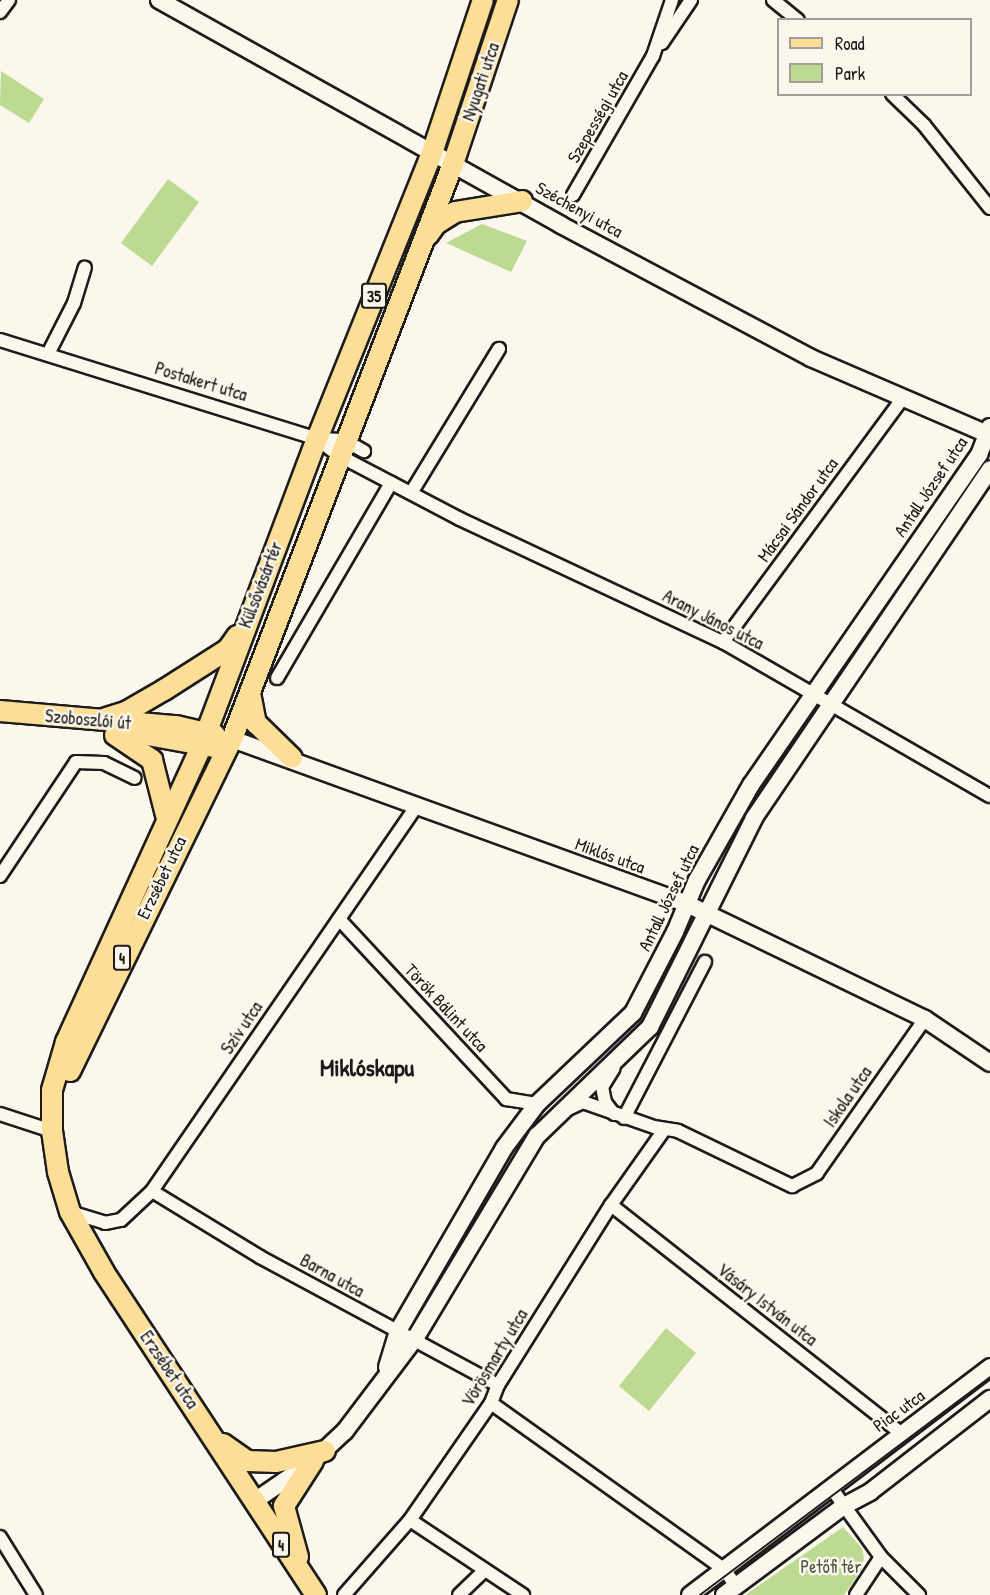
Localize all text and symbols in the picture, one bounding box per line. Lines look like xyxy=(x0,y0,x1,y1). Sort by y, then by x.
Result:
legend xyxy=(777,18,972,96)
text: Road xyxy=(835,31,865,56)
street label: Nyugati utca xyxy=(458,40,504,124)
text: Park xyxy=(835,61,865,86)
street label: Szepességi utca xyxy=(563,67,633,167)
street label: Széchenyi utca xyxy=(532,177,626,243)
road number: 35 xyxy=(360,283,388,309)
street label: Postakert utca xyxy=(152,358,250,406)
street label: Antall József utca xyxy=(890,433,972,541)
street label: Mácsai Sándor utca xyxy=(753,454,843,566)
street label: Külsővásártér xyxy=(235,539,287,631)
street label: Arany János utca xyxy=(659,585,767,655)
street label: Szoboszlói út xyxy=(44,705,132,735)
street label: Erzsébet utca xyxy=(133,833,191,923)
street label: Miklós utca xyxy=(572,833,648,879)
street label: Antall József utca xyxy=(634,841,704,955)
road number: 4 xyxy=(113,945,131,971)
street label: Török Bálint utca xyxy=(400,960,492,1056)
street label: Szív utca xyxy=(217,998,267,1058)
district label: Miklóskapu xyxy=(320,1054,414,1082)
street label: Iskola utca xyxy=(819,1062,877,1132)
street label: Barna utca xyxy=(296,1250,368,1302)
street label: Vásáry István utca xyxy=(713,1259,821,1351)
street label: Vörösmarty utca xyxy=(457,1305,533,1411)
street label: Erzsébet utca xyxy=(135,1327,203,1413)
street label: Piac utca xyxy=(869,1385,929,1437)
road number: 4 xyxy=(272,1532,290,1558)
park label: Petőfi tér xyxy=(801,1556,861,1578)

